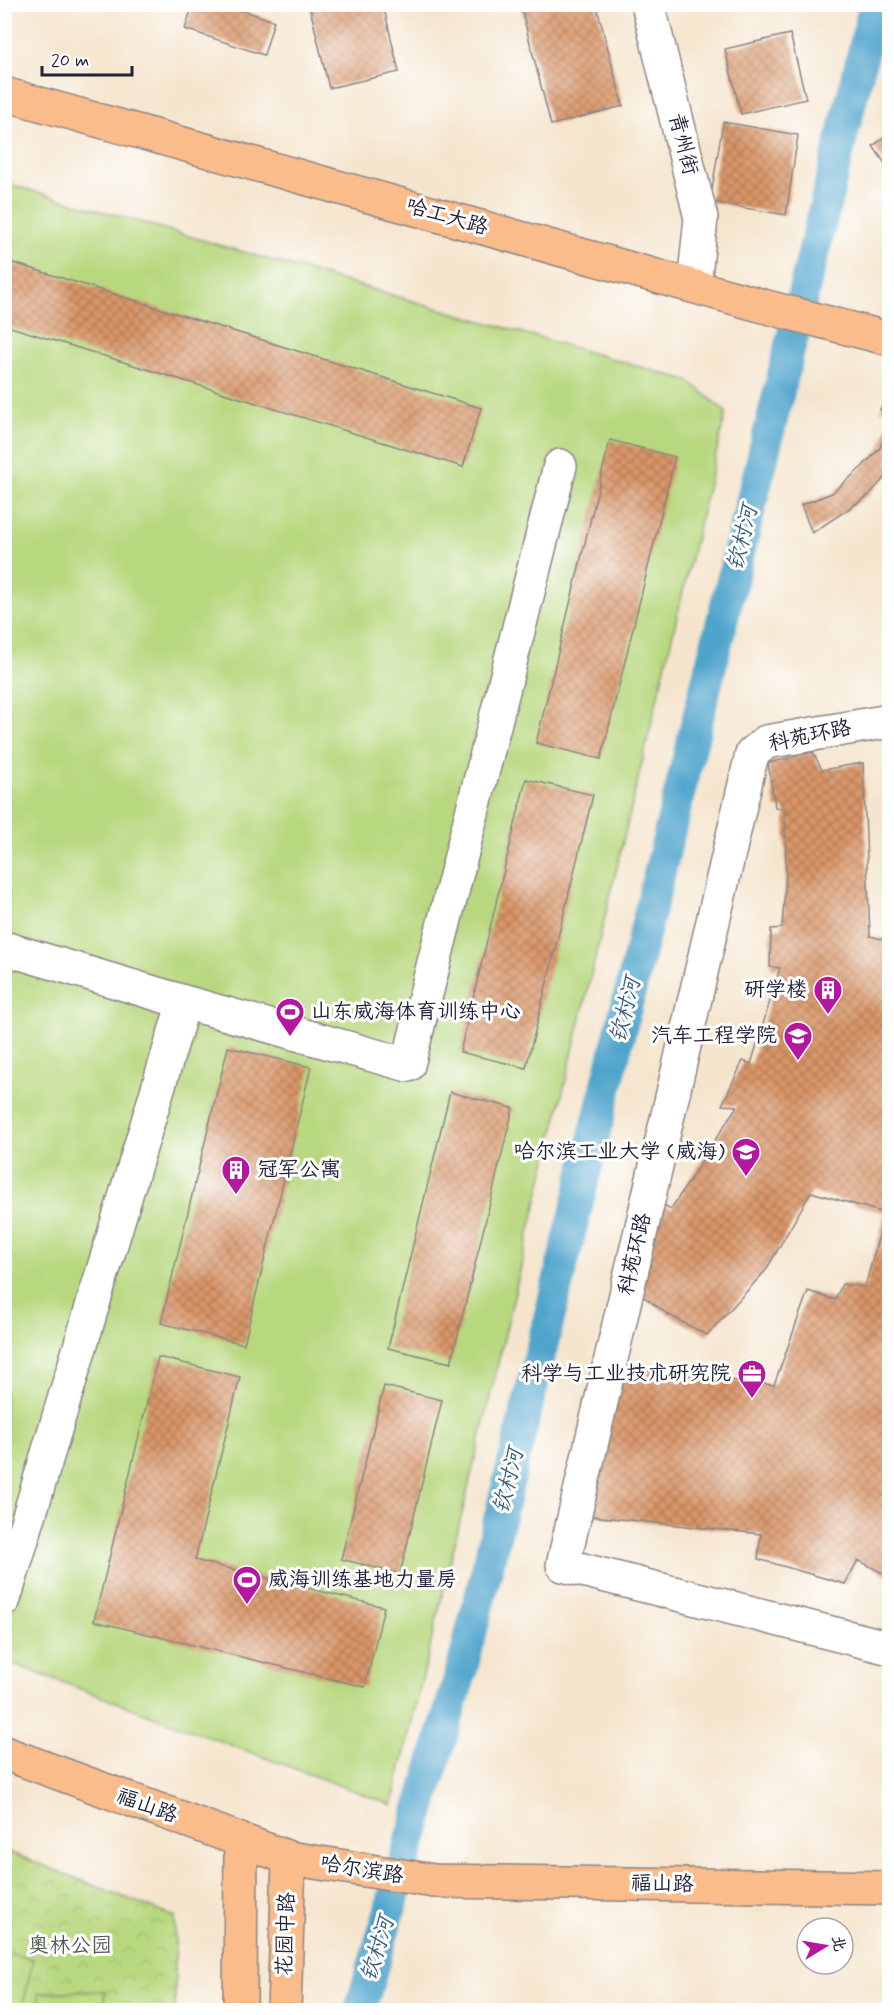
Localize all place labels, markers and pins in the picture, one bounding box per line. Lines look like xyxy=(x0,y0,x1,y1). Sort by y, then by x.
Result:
building icon: 研学楼 xyxy=(812,974,844,1016)
place label: 研学楼 xyxy=(744,976,807,1004)
sports icon: 山东威海体育训练中心 xyxy=(274,996,306,1038)
place label: 山东威海体育训练中心 xyxy=(311,998,521,1026)
school or university icon: 汽车工程学院 xyxy=(782,1020,814,1062)
place label: 汽车工程学院 xyxy=(651,1022,777,1050)
school or university icon: 哈尔滨工业大学 (威海) xyxy=(730,1136,762,1178)
place label: 哈尔滨工业大学 (威海) xyxy=(514,1138,726,1166)
building icon: 冠军公寓 xyxy=(220,1154,252,1196)
place label: 冠军公寓 xyxy=(257,1156,341,1184)
office icon: 科学与工业技术研究院 xyxy=(736,1358,768,1400)
place label: 科学与工业技术研究院 xyxy=(521,1360,731,1388)
sports icon: 威海训练基地力量房 xyxy=(231,1564,263,1606)
place label: 威海训练基地力量房 xyxy=(268,1566,457,1594)

